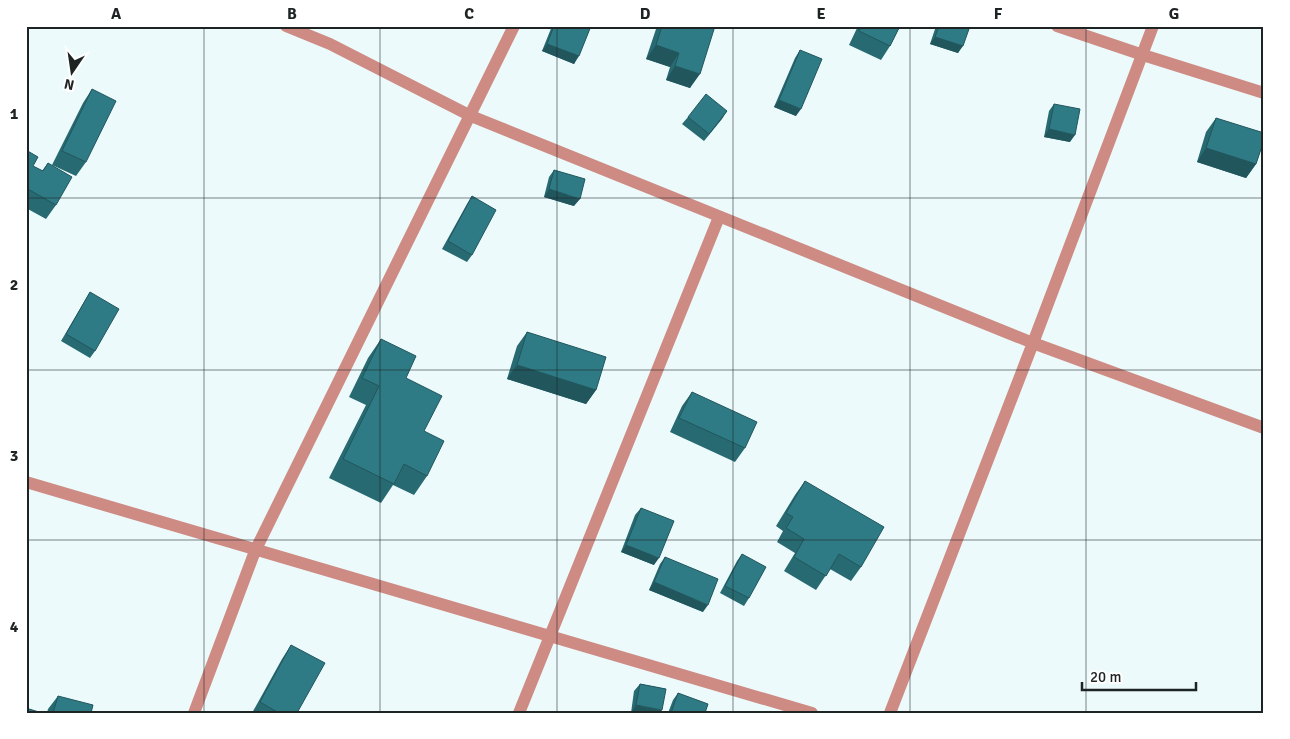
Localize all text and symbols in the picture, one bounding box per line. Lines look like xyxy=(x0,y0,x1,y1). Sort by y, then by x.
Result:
text: A xyxy=(111,4,122,24)
text: B xyxy=(287,4,297,24)
text: C xyxy=(464,4,474,24)
text: D xyxy=(640,4,651,24)
text: E xyxy=(816,4,826,24)
text: F xyxy=(994,4,1003,24)
text: G xyxy=(1169,4,1179,24)
north arrow xyxy=(48,48,98,98)
text: N xyxy=(63,75,76,94)
text: 1 xyxy=(10,104,19,124)
text: 2 xyxy=(10,275,18,295)
text: 3 xyxy=(10,446,18,466)
text: 4 xyxy=(10,617,19,637)
scale bar xyxy=(1082,659,1196,691)
text: 20 m xyxy=(1090,668,1121,686)

